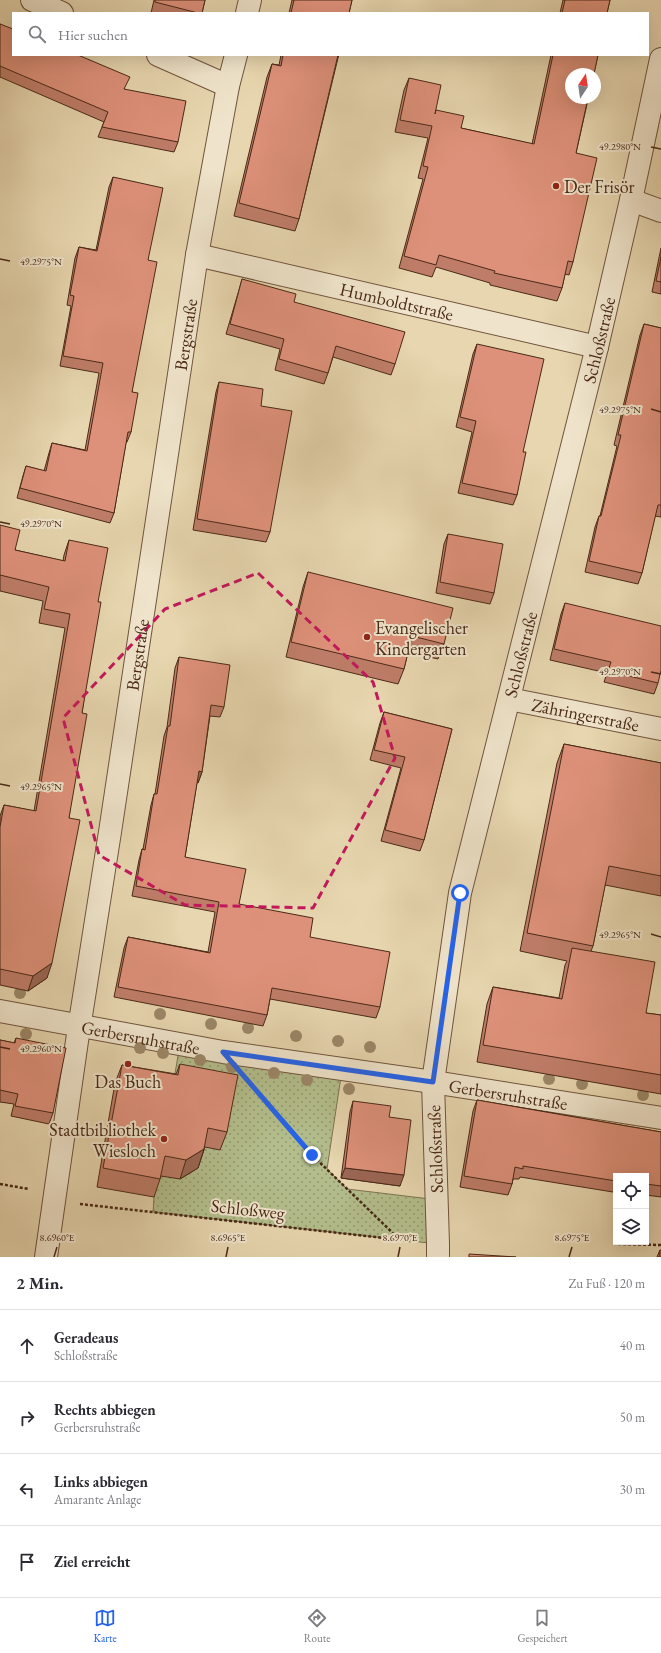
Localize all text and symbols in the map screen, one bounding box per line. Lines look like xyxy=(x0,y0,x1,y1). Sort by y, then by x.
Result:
search box xyxy=(12,12,649,56)
icon: search xyxy=(26,23,48,45)
text: Hier suchen xyxy=(58,25,128,44)
north arrow xyxy=(565,68,601,104)
text: 49.2980°N xyxy=(599,140,641,153)
place label: Der Frisör xyxy=(564,175,635,198)
marker: Der Frisör xyxy=(551,181,561,191)
text: 49.2975°N xyxy=(20,255,62,268)
street label: Humboldtstraße xyxy=(338,277,456,325)
street label: Schloßstraße xyxy=(577,295,620,386)
street label: Bergstraße xyxy=(168,297,202,372)
text: 49.2975°N xyxy=(599,403,641,416)
text: 49.2970°N xyxy=(20,517,62,530)
street label: Schloßstraße xyxy=(498,609,542,700)
place label: Evangelischer Kindergarten xyxy=(375,616,468,660)
street label: Bergstraße xyxy=(120,617,153,692)
marker: Evangelischer Kindergarten xyxy=(362,632,372,642)
text: 49.2970°N xyxy=(599,665,641,678)
street label: Zähringerstraße xyxy=(530,692,641,736)
text: 49.2965°N xyxy=(20,780,62,793)
route start xyxy=(451,884,469,902)
text: 49.2965°N xyxy=(599,928,641,941)
street label: Gerbersruhstraße xyxy=(80,1015,202,1059)
text: 49.2960°N xyxy=(20,1042,62,1055)
marker: Das Buch xyxy=(123,1059,133,1069)
place label: Das Buch xyxy=(95,1070,161,1093)
street label: Gerbersruhstraße xyxy=(447,1073,569,1115)
street label: Schloßstraße xyxy=(422,1105,448,1193)
place label: Stadtbibliothek Wiesloch xyxy=(49,1118,157,1162)
marker: Stadtbibliothek Wiesloch xyxy=(159,1134,169,1144)
route end xyxy=(303,1146,321,1164)
map controls xyxy=(613,1173,649,1245)
button: locate xyxy=(613,1173,649,1209)
street label: Schloßweg xyxy=(210,1194,286,1224)
button: layers xyxy=(613,1209,649,1245)
text: 8.6960°E xyxy=(40,1231,75,1244)
text: 8.6965°E xyxy=(211,1231,246,1244)
text: 8.6970°E xyxy=(383,1231,418,1244)
text: 8.6975°E xyxy=(555,1231,590,1244)
text: 2 Min. xyxy=(16,1272,63,1294)
text: Zu Fuß · 120 m xyxy=(568,1275,645,1292)
text: Geradeaus xyxy=(54,1328,118,1347)
icon: ahead xyxy=(16,1335,38,1357)
text: 40 m xyxy=(620,1337,645,1354)
text: Schloßstraße xyxy=(54,1347,118,1364)
text: Rechts abbiegen xyxy=(54,1400,156,1419)
icon: right xyxy=(16,1407,38,1429)
text: 50 m xyxy=(620,1409,645,1426)
text: Gerbersruhstraße xyxy=(54,1419,141,1436)
text: Links abbiegen xyxy=(54,1472,148,1491)
icon: left xyxy=(16,1479,38,1501)
text: 30 m xyxy=(620,1481,645,1498)
text: Amarante Anlage xyxy=(54,1491,141,1508)
icon: arrive xyxy=(16,1551,38,1573)
text: Ziel erreicht xyxy=(54,1552,130,1571)
tab: Karte xyxy=(93,1607,117,1645)
tab: Route xyxy=(304,1607,331,1645)
tab: Gespeichert xyxy=(517,1607,568,1645)

